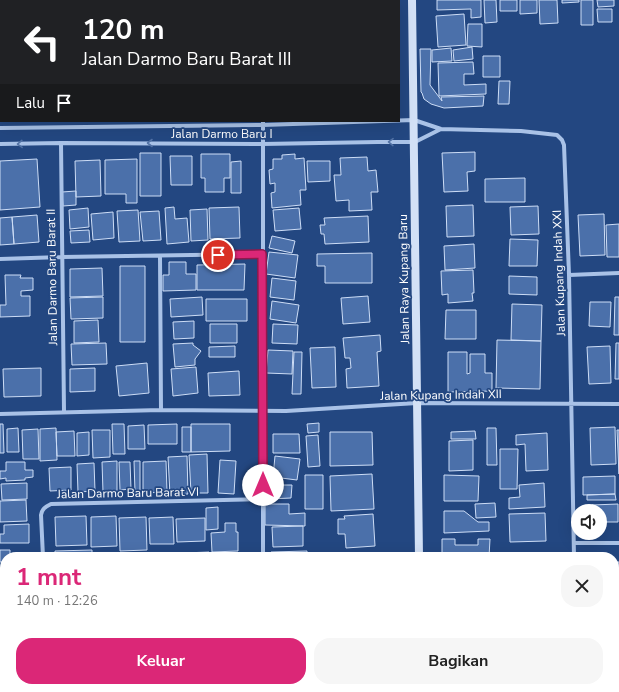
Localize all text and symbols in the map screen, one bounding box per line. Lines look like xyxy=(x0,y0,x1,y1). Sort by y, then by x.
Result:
text: 120 m xyxy=(82,11,165,49)
icon: left xyxy=(16,16,68,68)
text: Jalan Darmo Baru Barat III xyxy=(82,47,292,71)
icon: arrive xyxy=(53,92,75,114)
text: Lalu xyxy=(16,93,45,113)
street label: Jalan Darmo Baru I xyxy=(170,126,273,142)
one-way arrow xyxy=(388,138,394,146)
one-way arrow xyxy=(147,139,153,147)
one-way arrow xyxy=(17,140,23,148)
street label: Jalan Darmo Baru Barat II xyxy=(43,209,61,346)
street label: Jalan Kupang Indah XXI xyxy=(549,210,569,337)
street label: Jalan Raya Kupang Baru xyxy=(395,214,413,345)
pin xyxy=(201,238,235,272)
icon: arrive xyxy=(207,244,229,266)
street label: Jalan Kupang Indah XII xyxy=(379,386,502,404)
position arrow xyxy=(242,464,284,506)
street label: Jalan Darmo Baru Barat VI xyxy=(56,484,199,502)
map controls xyxy=(571,504,607,540)
button: sound xyxy=(571,504,607,540)
text: 1 mnt xyxy=(16,561,81,593)
button: close xyxy=(561,565,603,607)
text: 140 m · 12:26 xyxy=(16,592,98,610)
button: Keluar xyxy=(16,638,306,684)
button: Bagikan xyxy=(314,638,603,684)

